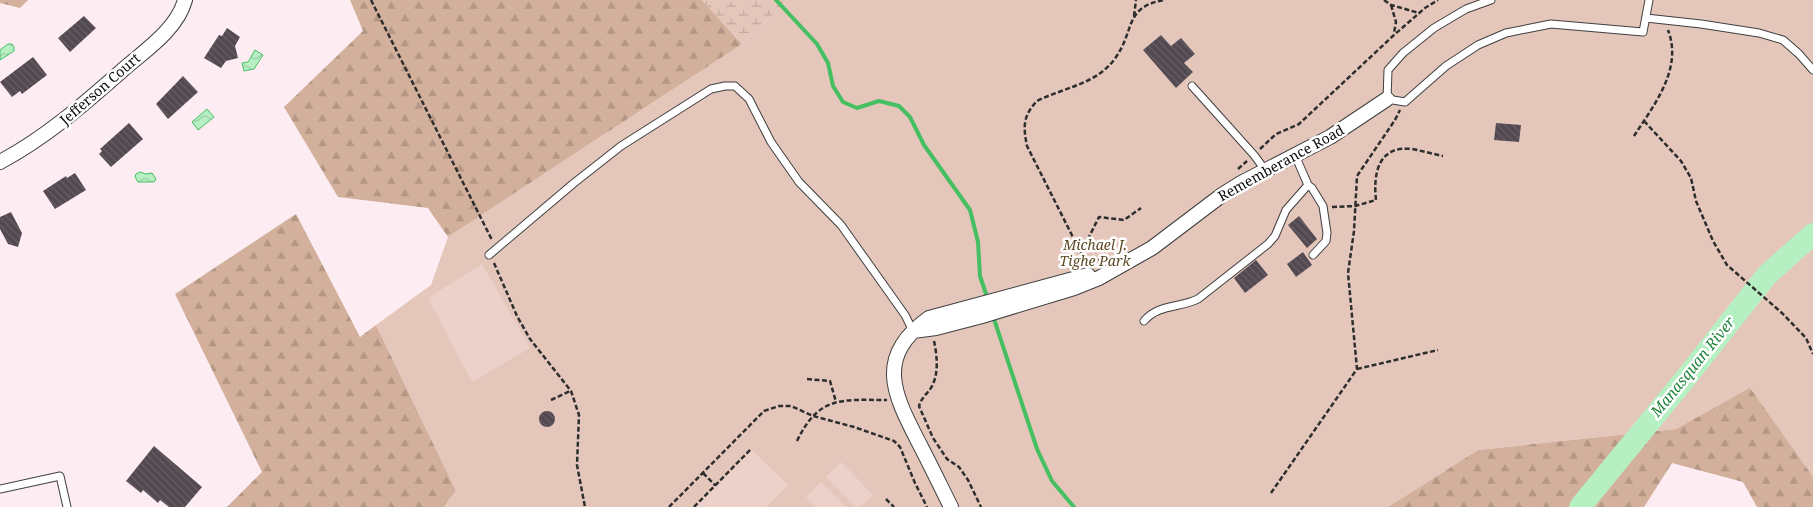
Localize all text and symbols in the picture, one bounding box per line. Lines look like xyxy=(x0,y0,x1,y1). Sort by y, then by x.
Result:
street label: Jefferson Court xyxy=(55,48,144,129)
street label: Rememberance Road xyxy=(1214,120,1348,205)
park label: Michael J. Tighe Park xyxy=(1060,235,1131,270)
water label: Manasquan River xyxy=(1645,311,1739,421)

